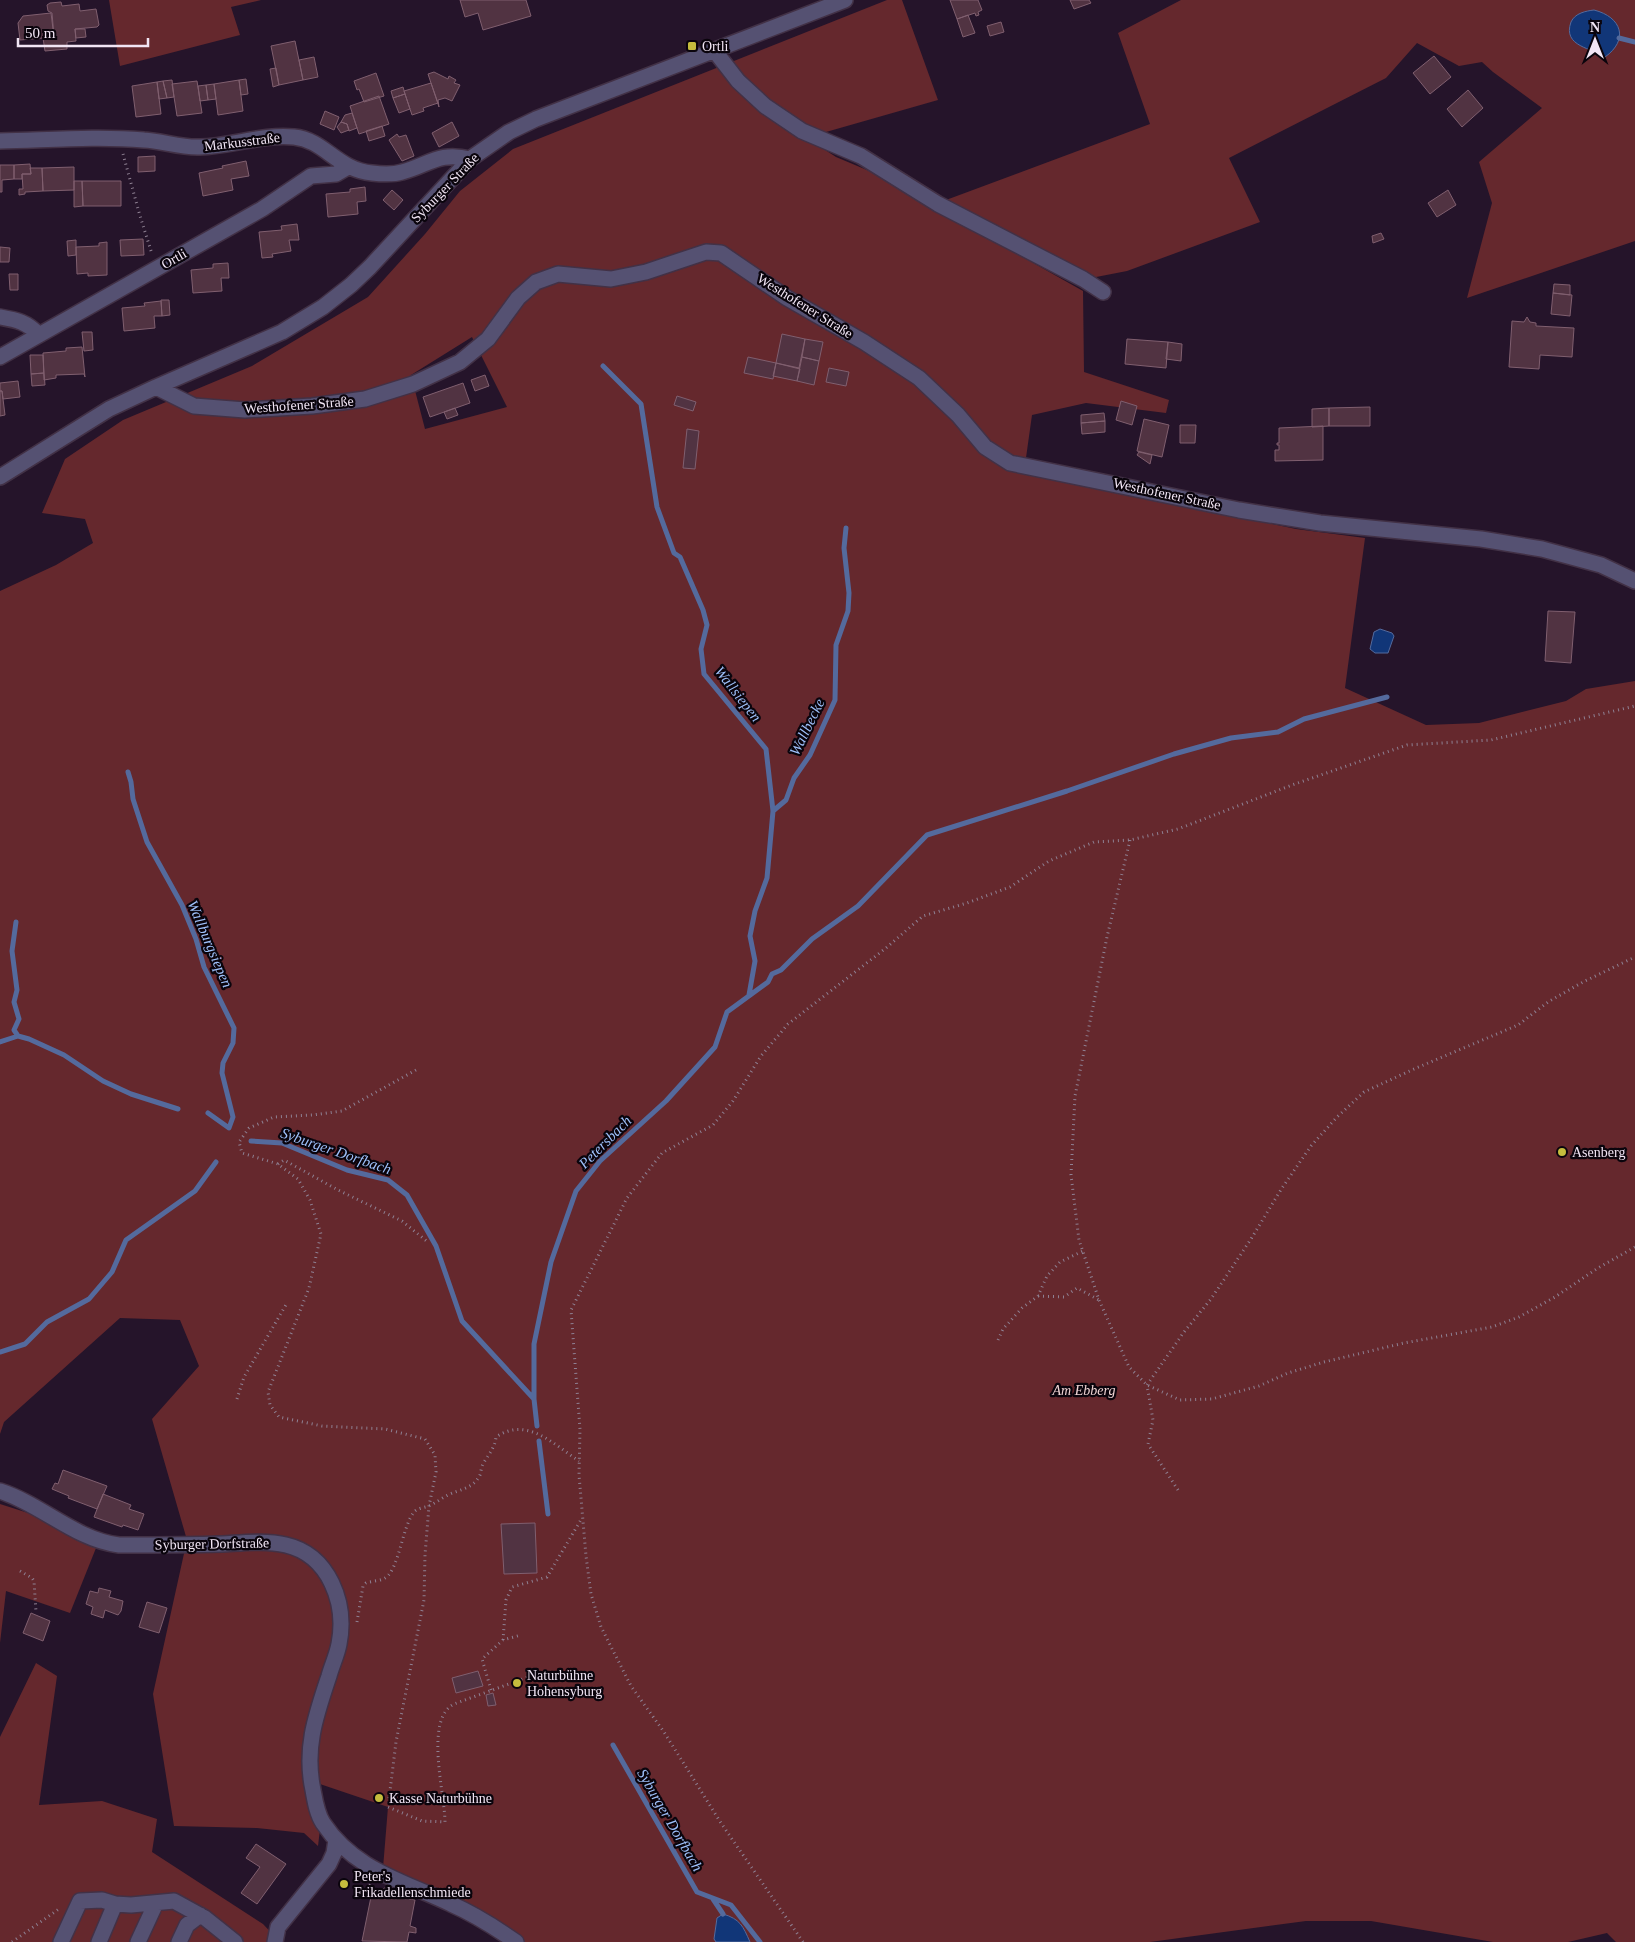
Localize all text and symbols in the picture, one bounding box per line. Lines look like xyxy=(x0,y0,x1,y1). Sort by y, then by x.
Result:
scale bar xyxy=(18,15,148,47)
north arrow xyxy=(1570,15,1620,65)
text: N xyxy=(1590,20,1600,35)
text: 50 m xyxy=(25,25,56,41)
place label: Ortli xyxy=(702,39,729,54)
marker: Ortli xyxy=(686,40,698,52)
street label: Markusstraße xyxy=(203,130,281,154)
street label: Syburger Straße xyxy=(408,150,482,226)
street label: Ortli xyxy=(159,246,189,272)
street label: Westhofener Straße xyxy=(755,271,855,341)
street label: Westhofener Straße xyxy=(244,394,354,416)
street label: Westhofener Straße xyxy=(1112,475,1222,513)
water label: Wallsiepen xyxy=(712,663,764,725)
water label: Wallbecke xyxy=(786,696,828,758)
water label: Wallburgsiepen xyxy=(184,898,236,990)
water label: Petersbach xyxy=(575,1112,635,1172)
water label: Syburger Dorfbach xyxy=(279,1125,393,1177)
place label: Asenberg xyxy=(1572,1145,1625,1160)
marker: Asenberg xyxy=(1556,1146,1568,1158)
park label: Am Ebberg xyxy=(1052,1383,1115,1398)
street label: Syburger Dorfstraße xyxy=(155,1536,269,1552)
place label: Naturbühne Hohensyburg xyxy=(527,1668,602,1699)
marker: Naturbühne Hohensyburg xyxy=(511,1677,523,1689)
water label: Syburger Dorfbach xyxy=(634,1766,706,1874)
place label: Kasse Naturbühne xyxy=(389,1791,492,1806)
marker: Kasse Naturbühne xyxy=(373,1792,385,1804)
place label: Peter's Frikadellenschmiede xyxy=(354,1869,471,1900)
marker: Peter's Frikadellenschmiede xyxy=(338,1878,350,1890)

